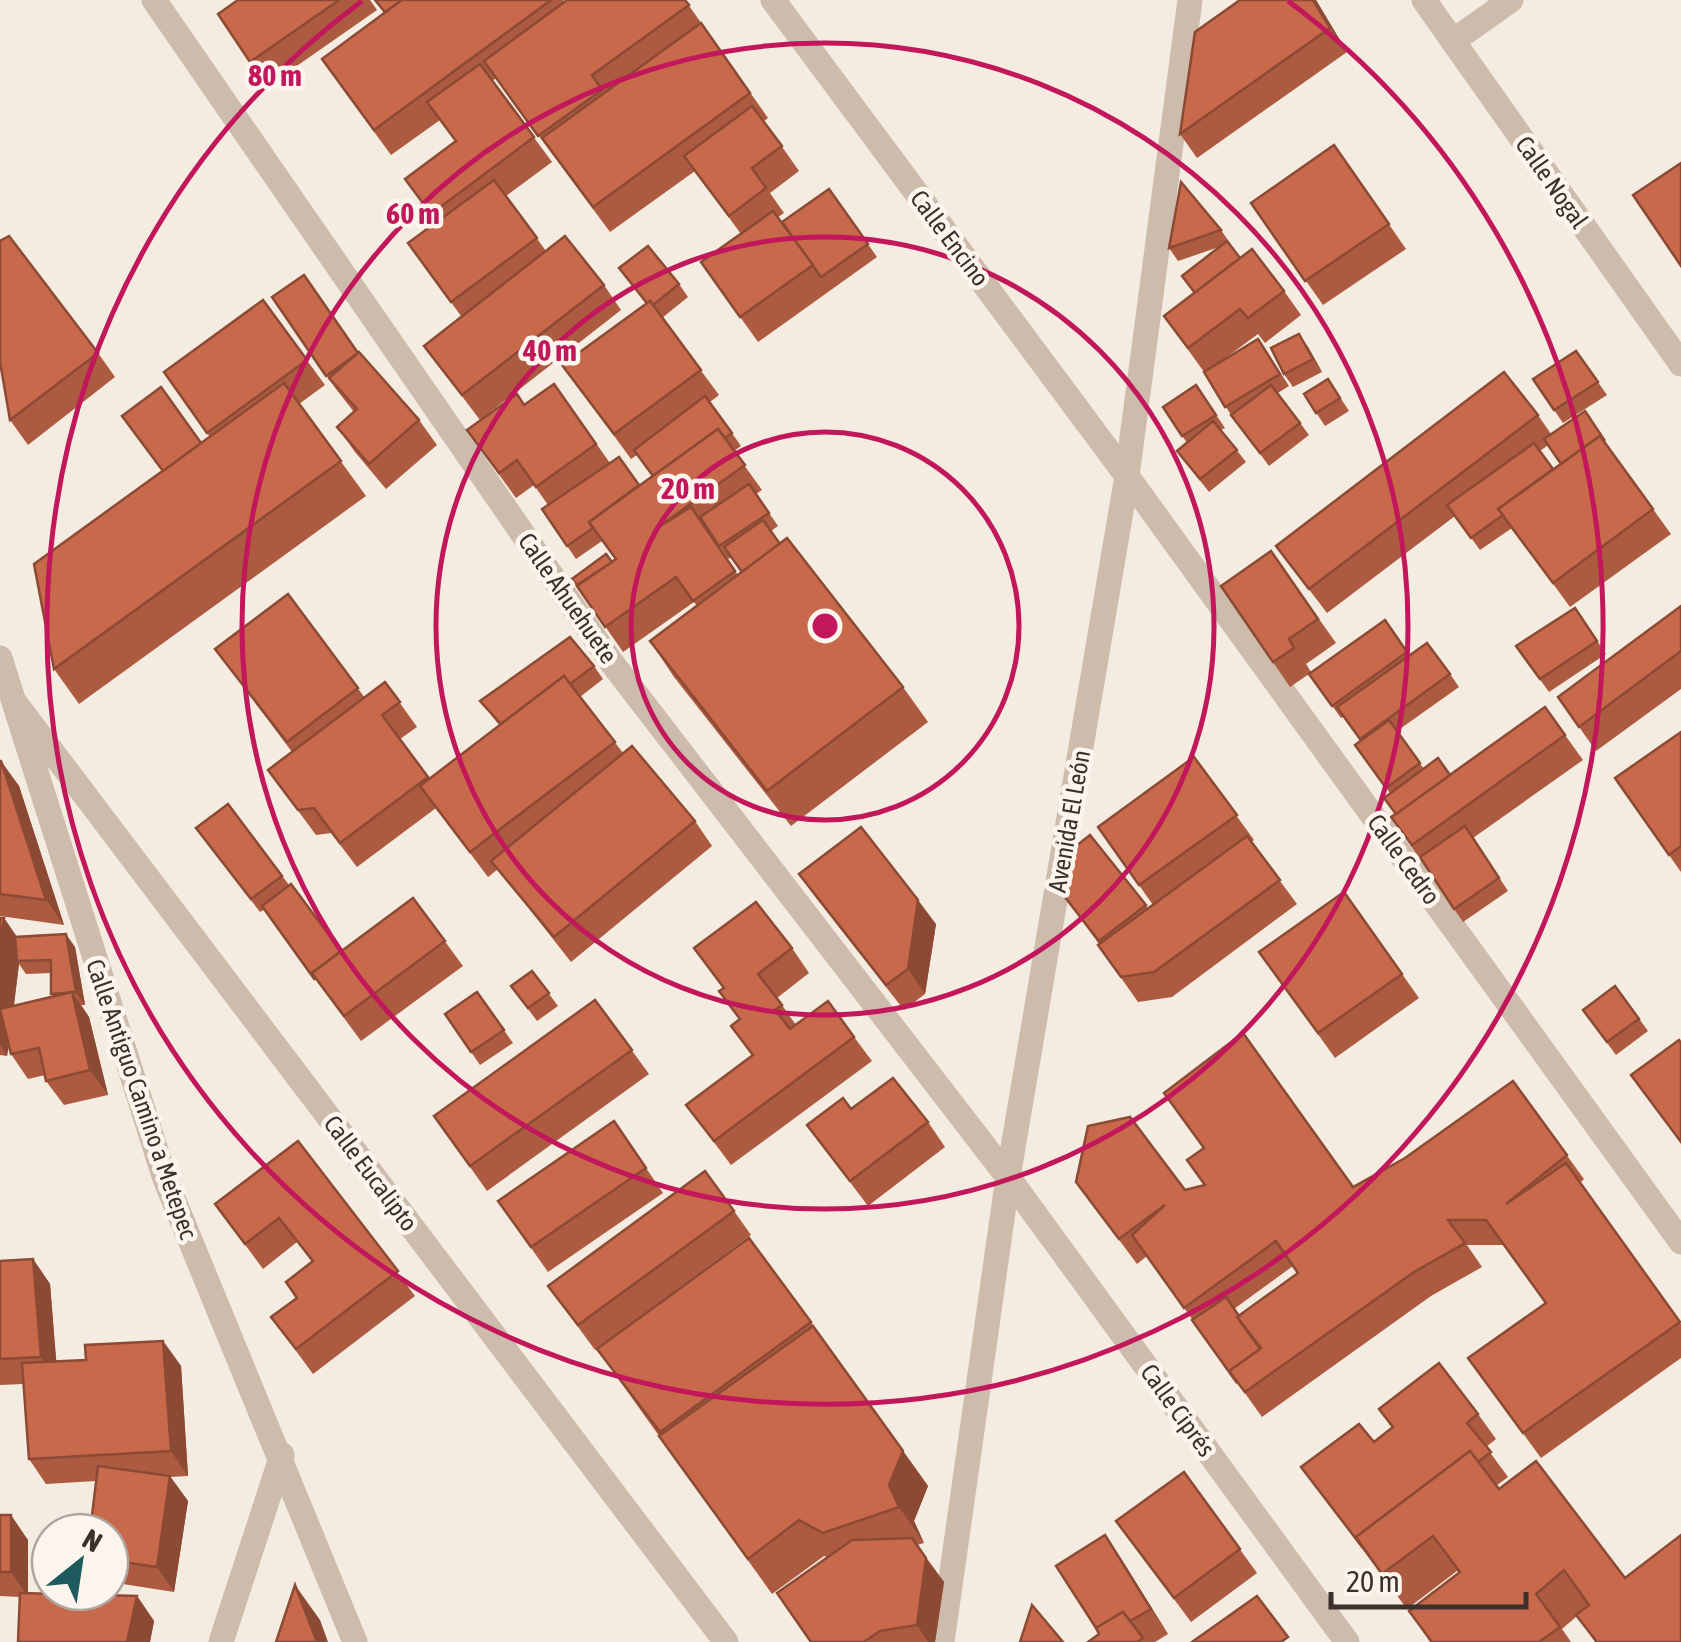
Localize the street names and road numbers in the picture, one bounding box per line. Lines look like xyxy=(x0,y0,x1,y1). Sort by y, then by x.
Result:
street label: Calle Nogal xyxy=(1510,131,1594,234)
street label: Calle Encino xyxy=(905,185,995,291)
street label: Calle Ahuehuete xyxy=(513,528,623,668)
street label: Avenida El León xyxy=(1043,748,1095,894)
street label: Calle Cedro xyxy=(1362,809,1446,909)
street label: Calle Antiguo Camino a Metepec xyxy=(81,956,203,1243)
street label: Calle Eucalipto xyxy=(319,1110,423,1236)
street label: Calle Ciprés xyxy=(1135,1358,1221,1462)

